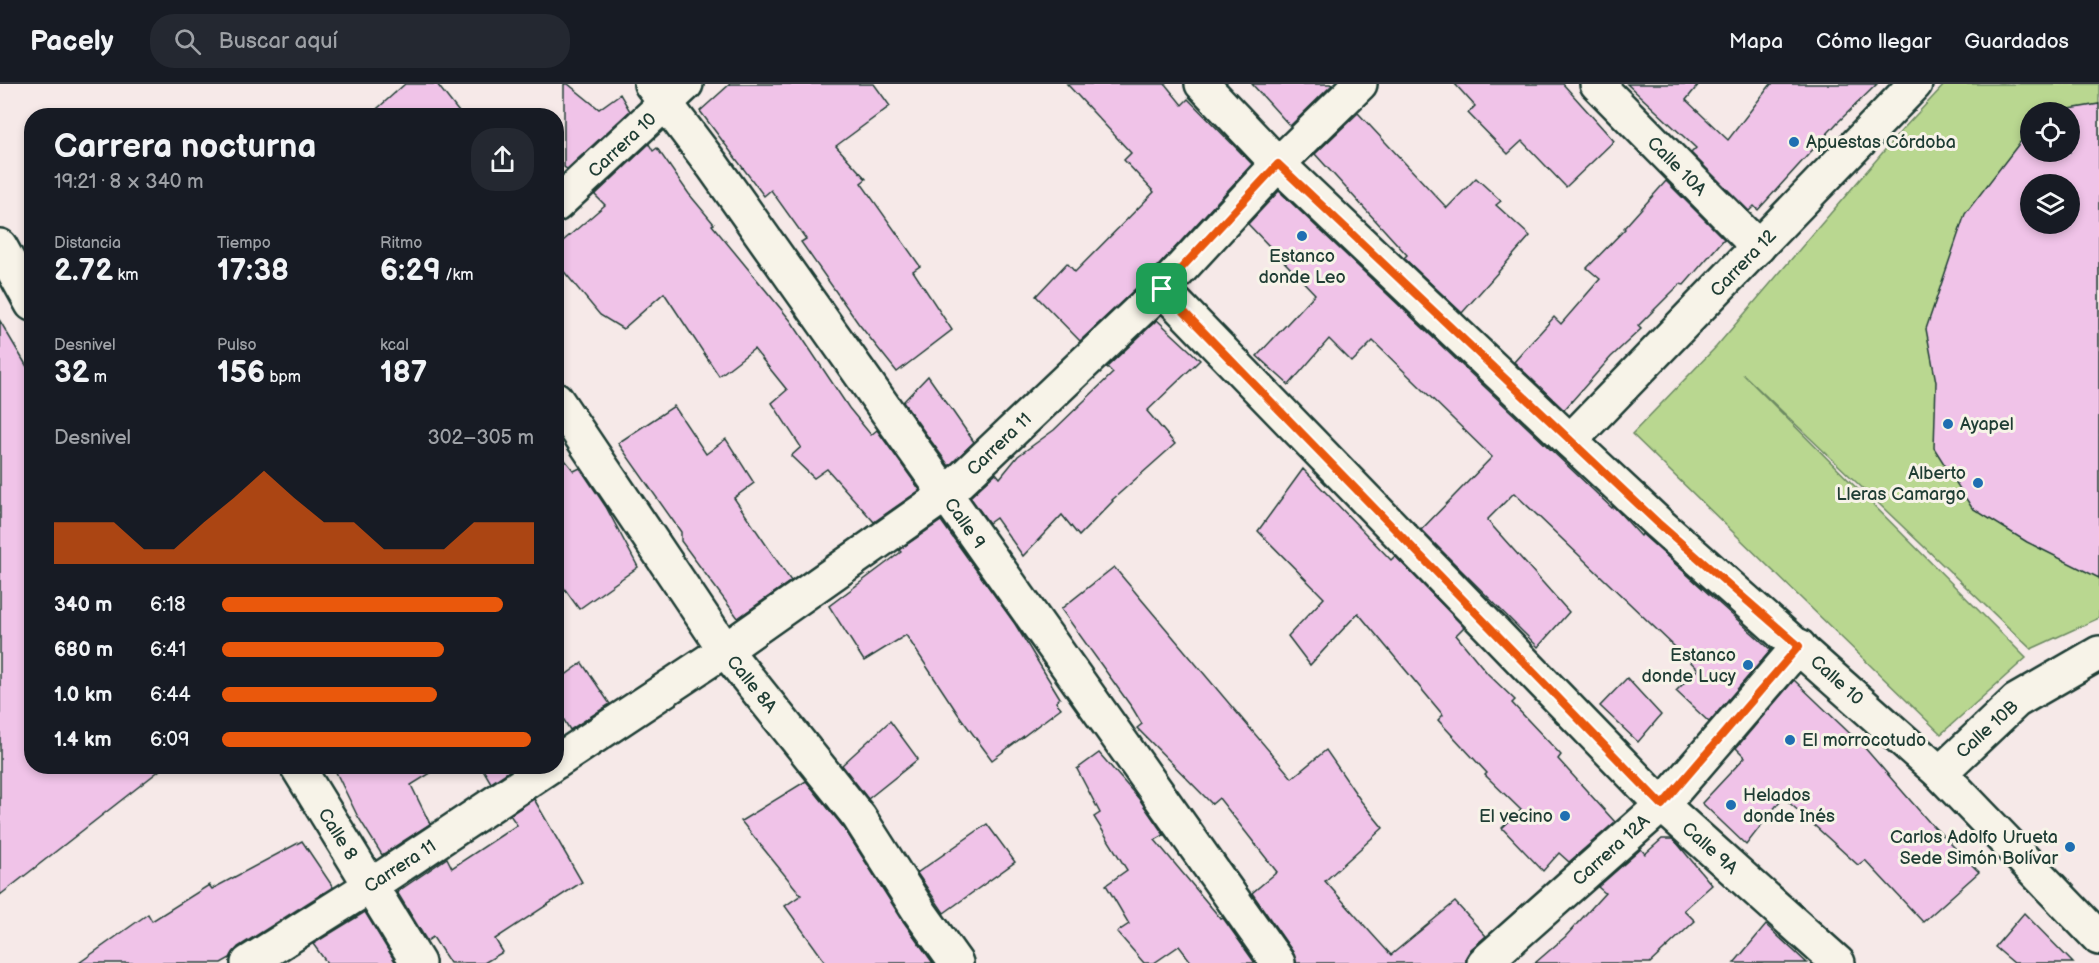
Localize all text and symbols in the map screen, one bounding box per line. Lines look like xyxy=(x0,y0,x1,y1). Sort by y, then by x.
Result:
search box xyxy=(150,14,570,68)
text: Pacely xyxy=(30,25,114,58)
icon: search xyxy=(171,25,204,58)
text: Buscar aquí xyxy=(219,28,338,55)
text: Mapa xyxy=(1729,29,1783,54)
text: Cómo llegar xyxy=(1816,29,1931,54)
text: Guardados xyxy=(1964,29,2069,54)
map controls xyxy=(2020,102,2080,234)
button: locate xyxy=(2020,102,2080,162)
street label: Carrera 10 xyxy=(584,109,661,182)
text: Carrera nocturna xyxy=(54,127,316,167)
button: share xyxy=(471,128,534,191)
street label: Calle 10A xyxy=(1643,132,1711,200)
place label: Apuestas Córdoba xyxy=(1806,132,1956,153)
marker: Apuestas Córdoba xyxy=(1787,135,1801,149)
text: 19:21 · 8 × 340 m xyxy=(54,170,204,194)
button: layers xyxy=(2020,174,2080,234)
street label: Carrera 12 xyxy=(1706,225,1781,301)
marker: Estanco donde Leo xyxy=(1295,229,1309,243)
text: Distancia xyxy=(54,234,121,253)
text: Tiempo xyxy=(217,234,271,253)
text: Ritmo xyxy=(380,234,422,253)
place label: Estanco donde Leo xyxy=(1258,246,1346,288)
text: 2.72 xyxy=(54,253,113,289)
text: 17:38 xyxy=(217,253,289,289)
text: 6:29 xyxy=(380,253,441,289)
pin xyxy=(1136,263,1187,314)
text: km xyxy=(113,266,139,285)
text: /km xyxy=(441,266,474,285)
icon: arrive xyxy=(1145,272,1178,305)
text: Desnivel xyxy=(54,336,116,355)
text: Pulso xyxy=(217,336,257,355)
text: kcal xyxy=(380,336,409,355)
text: 32 xyxy=(54,355,90,391)
text: 156 xyxy=(217,355,265,391)
text: 187 xyxy=(380,355,427,391)
text: m xyxy=(90,368,107,387)
text: bpm xyxy=(265,368,301,387)
street label: Carrera 11 xyxy=(963,409,1036,480)
place label: Ayapel xyxy=(1960,414,2014,435)
marker: Ayapel xyxy=(1941,417,1955,431)
text: Desnivel xyxy=(54,426,131,450)
text: 302–305 m xyxy=(428,426,534,450)
place label: Alberto Lleras Camargo xyxy=(1836,463,1966,505)
marker: Alberto Lleras Camargo xyxy=(1971,476,1985,490)
street label: Calle 9 xyxy=(940,494,989,553)
text: 340 m xyxy=(54,593,112,617)
text: 6:18 xyxy=(150,593,186,617)
text: 680 m xyxy=(54,638,113,662)
text: 6:41 xyxy=(150,638,186,662)
place label: Estanco donde Lucy xyxy=(1642,645,1737,687)
street label: Calle 8A xyxy=(722,651,781,717)
street label: Calle 10 xyxy=(1806,651,1867,710)
marker: Estanco donde Lucy xyxy=(1741,658,1755,672)
text: 1.0 km xyxy=(54,683,112,707)
text: 6:44 xyxy=(150,683,191,707)
street label: Calle 10B xyxy=(1952,696,2023,763)
text: 1.4 km xyxy=(54,728,112,752)
text: 6:09 xyxy=(150,728,190,752)
place label: El morrocotudo xyxy=(1802,730,1926,751)
marker: El morrocotudo xyxy=(1783,733,1797,747)
place label: Helados donde Inés xyxy=(1743,785,1835,827)
marker: Helados donde Inés xyxy=(1724,798,1738,812)
street label: Calle 8 xyxy=(314,805,362,864)
place label: El vecino xyxy=(1479,806,1553,827)
marker: El vecino xyxy=(1558,809,1572,823)
street label: Carrera 12A xyxy=(1569,810,1654,890)
street label: Calle 9A xyxy=(1677,818,1742,879)
place label: Carlos Adolfo Urueta Sede Simón Bolívar xyxy=(1890,827,2058,869)
street label: Carrera 11 xyxy=(360,835,440,897)
marker: Carlos Adolfo Urueta Sede Simón Bolívar xyxy=(2063,840,2077,854)

